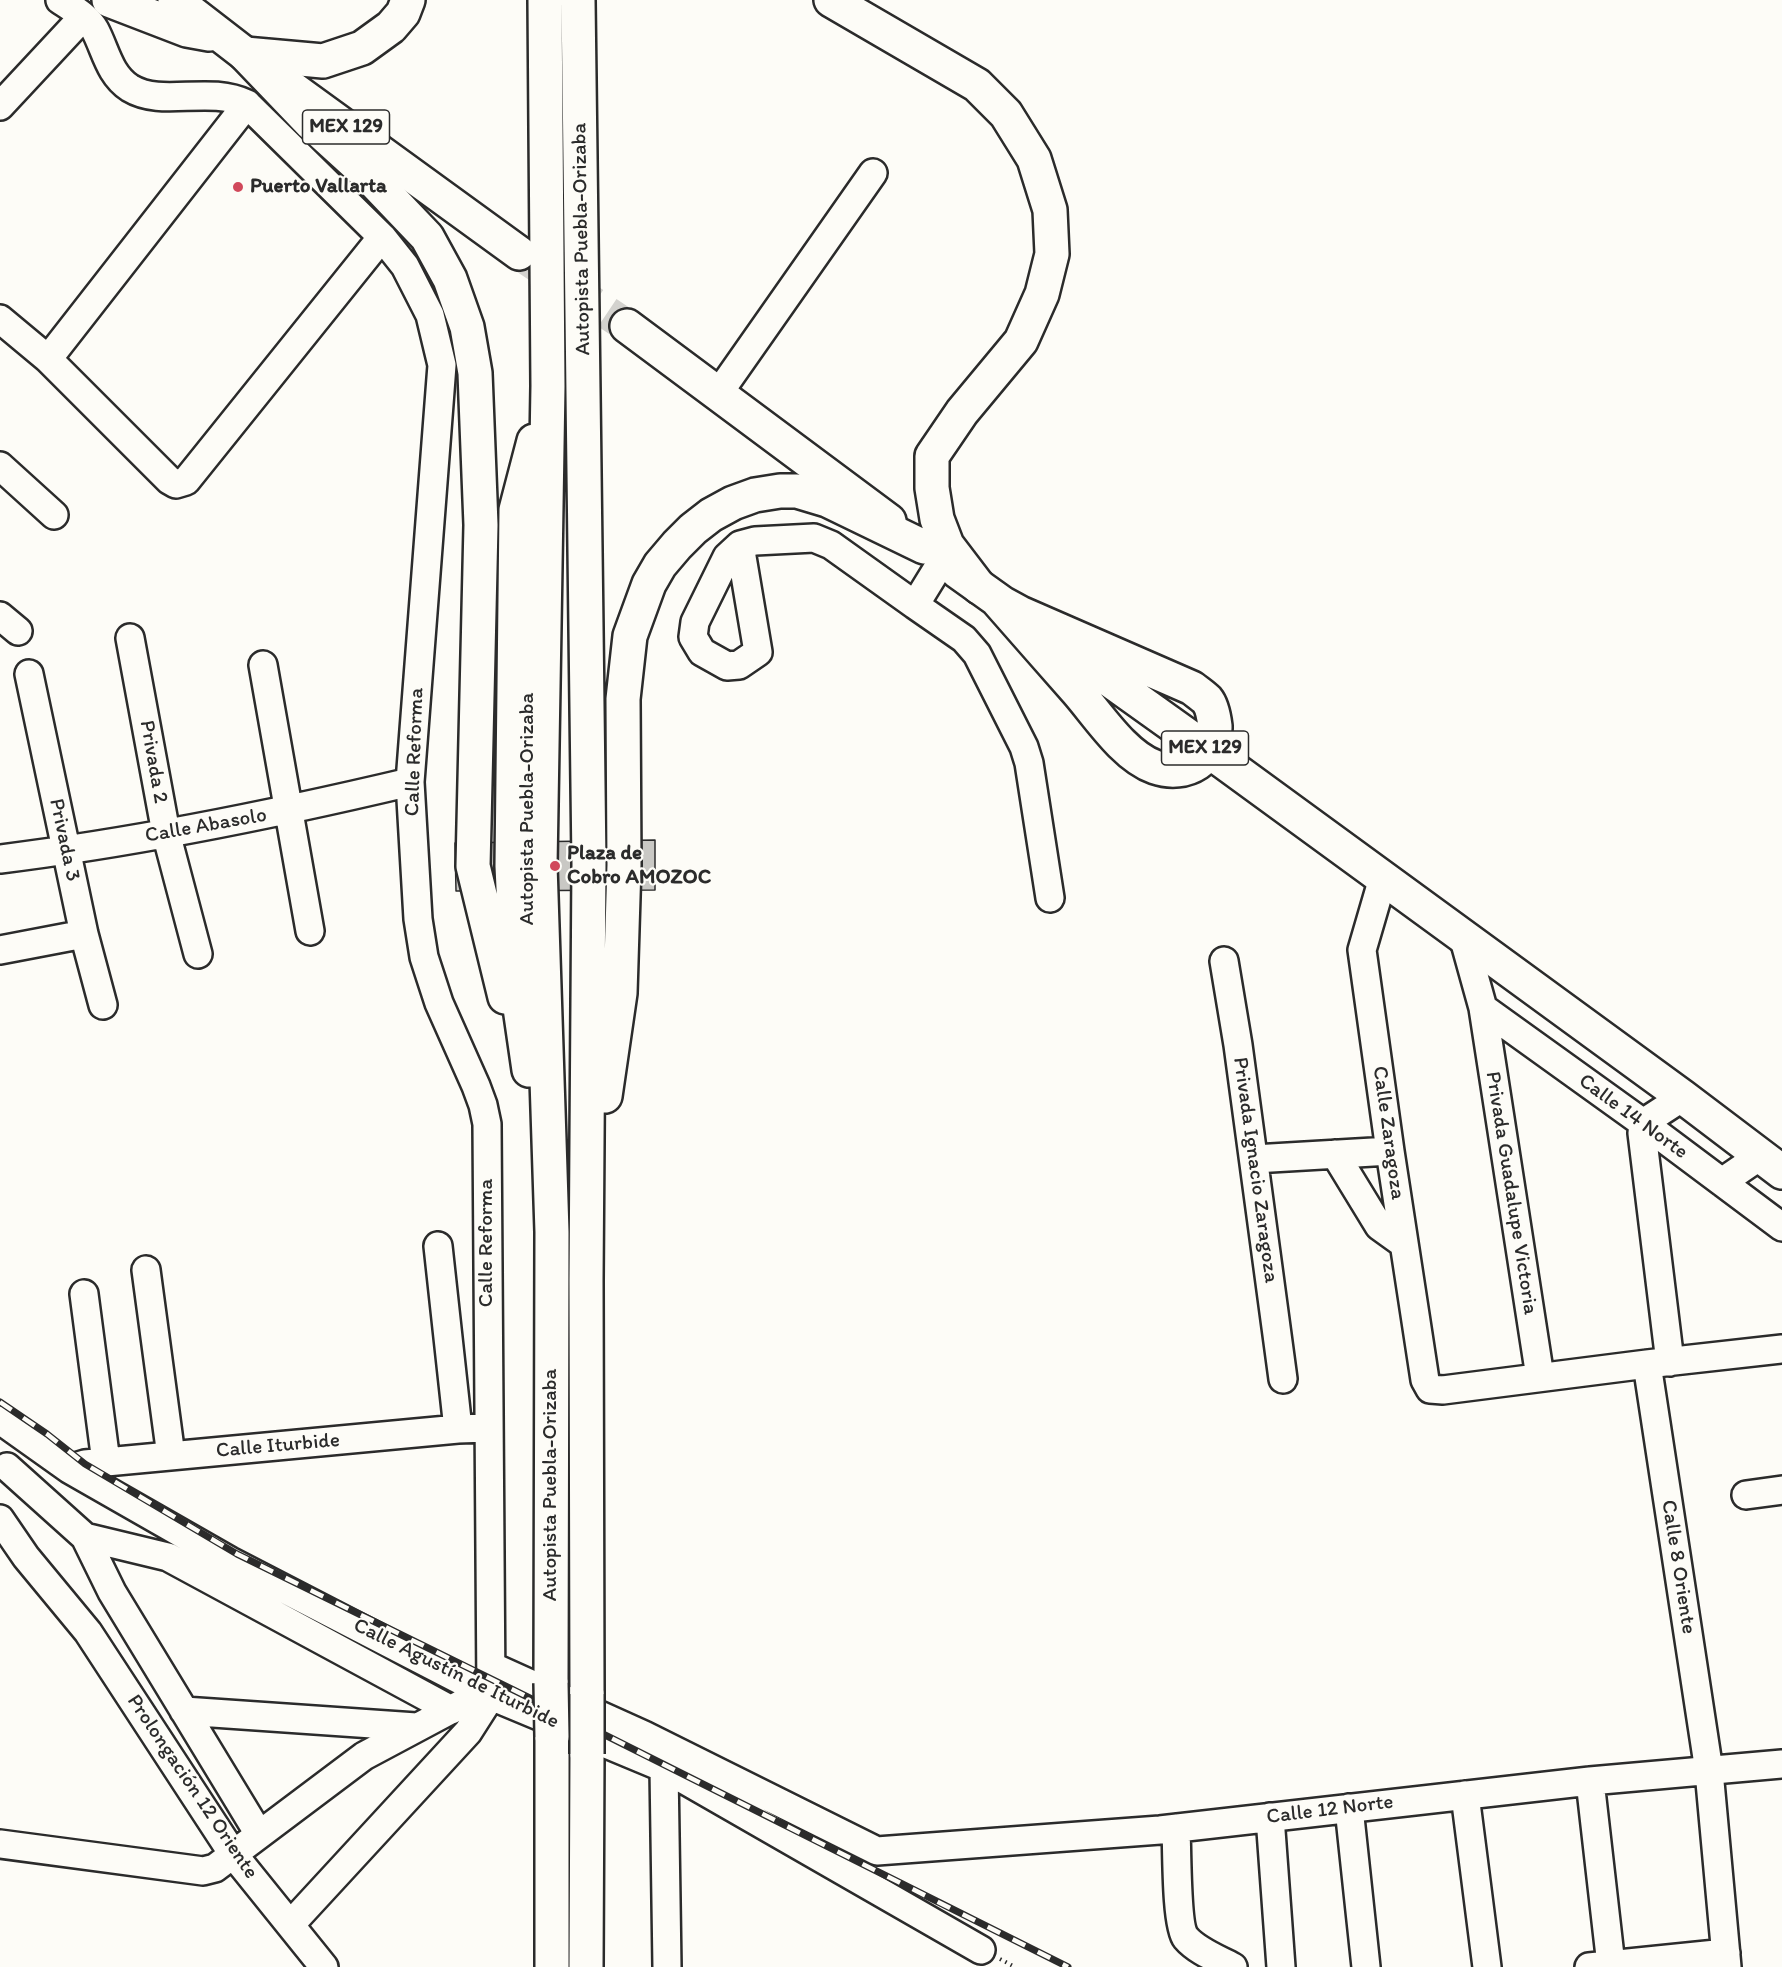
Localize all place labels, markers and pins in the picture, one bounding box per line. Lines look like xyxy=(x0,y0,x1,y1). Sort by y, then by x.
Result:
place label: Puerto Vallarta xyxy=(250,174,387,200)
marker: Puerto Vallarta xyxy=(231,180,245,194)
place label: Plaza de Cobro AMOZOC xyxy=(567,841,711,891)
marker: Plaza de Cobro AMOZOC xyxy=(548,859,562,873)

